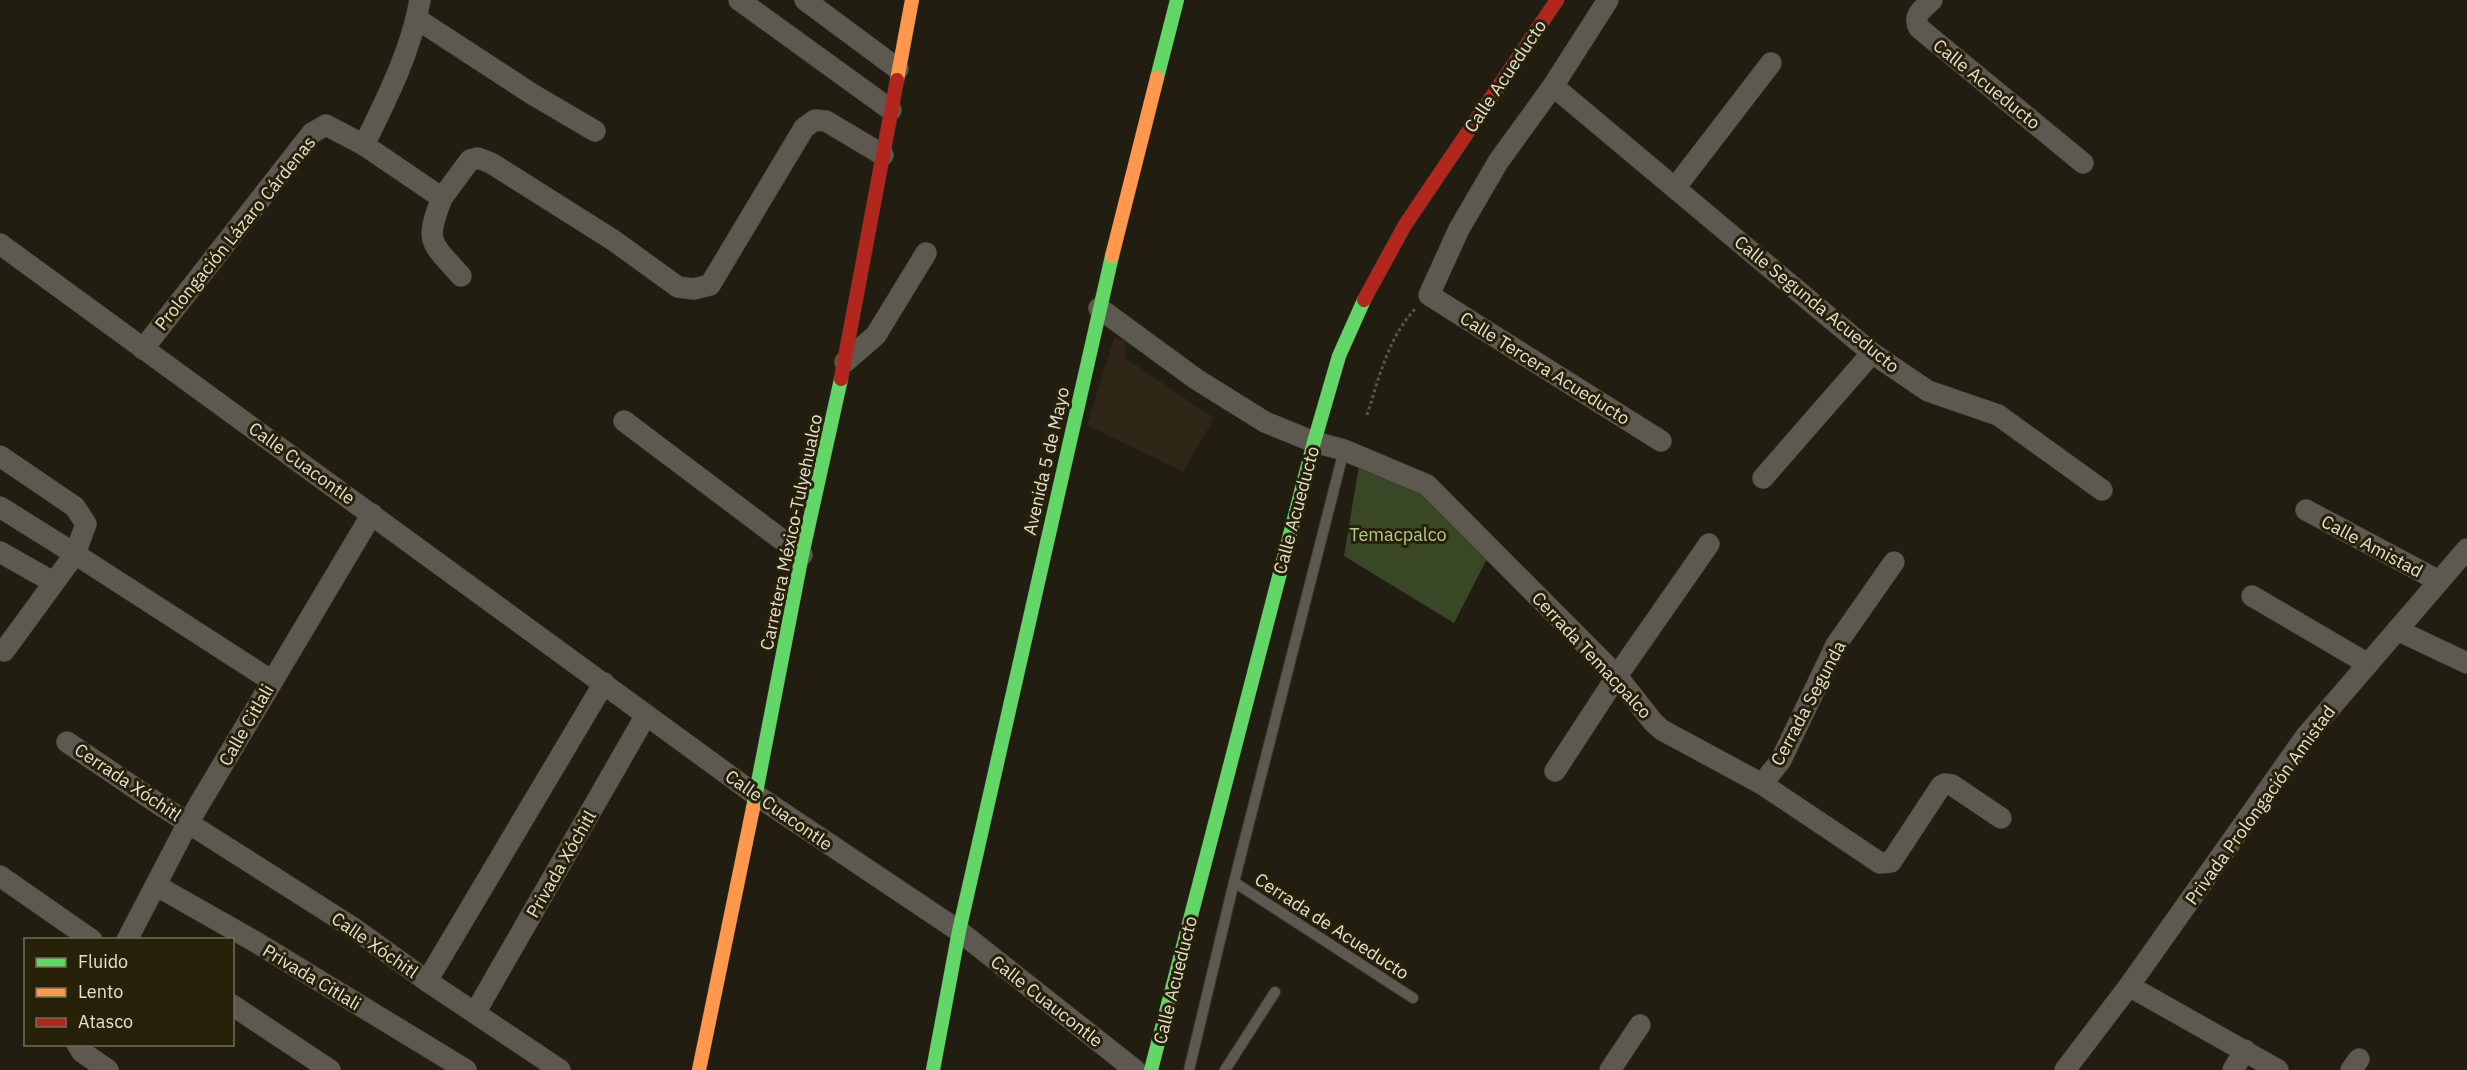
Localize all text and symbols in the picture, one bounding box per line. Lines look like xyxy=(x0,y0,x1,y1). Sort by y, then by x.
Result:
street label: Calle Acueducto xyxy=(1459,15,1551,137)
street label: Calle Acueducto xyxy=(1929,34,2045,134)
street label: Prolongación Lázaro Cárdenas xyxy=(149,131,321,335)
street label: Calle Segunda Acueducto xyxy=(1730,230,1904,378)
street label: Calle Tercera Acueducto xyxy=(1456,306,1634,430)
street label: Avenida 5 de Mayo xyxy=(1018,385,1074,537)
street label: Carretera México-Tulyehualco xyxy=(755,412,827,652)
street label: Calle Cuacontle xyxy=(244,417,360,509)
street label: Calle Acueducto xyxy=(1268,444,1324,576)
street label: Calle Amistad xyxy=(2317,510,2427,582)
park label: Temacpalco xyxy=(1349,523,1447,546)
street label: Cerrada Temacpalco xyxy=(1527,587,1657,723)
street label: Cerrada Segunda xyxy=(1765,636,1851,769)
street label: Calle Citlali xyxy=(213,680,279,770)
street label: Privada Prolongación Amistad xyxy=(2180,701,2340,909)
street label: Cerrada Xóchitl xyxy=(70,738,186,826)
street label: Calle Cuacontle xyxy=(721,764,837,856)
street label: Privada Xóchitl xyxy=(521,806,601,922)
street label: Cerrada de Acueducto xyxy=(1250,867,1414,985)
street label: Calle Xóchitl xyxy=(327,907,423,983)
street label: Calle Acueducto xyxy=(1148,913,1202,1047)
legend xyxy=(24,938,234,1046)
street label: Privada Citlali xyxy=(259,939,365,1015)
text: Fluido xyxy=(78,950,128,973)
street label: Calle Cuaucontle xyxy=(986,950,1108,1052)
text: Lento xyxy=(78,980,123,1003)
text: Atasco xyxy=(78,1010,133,1033)

